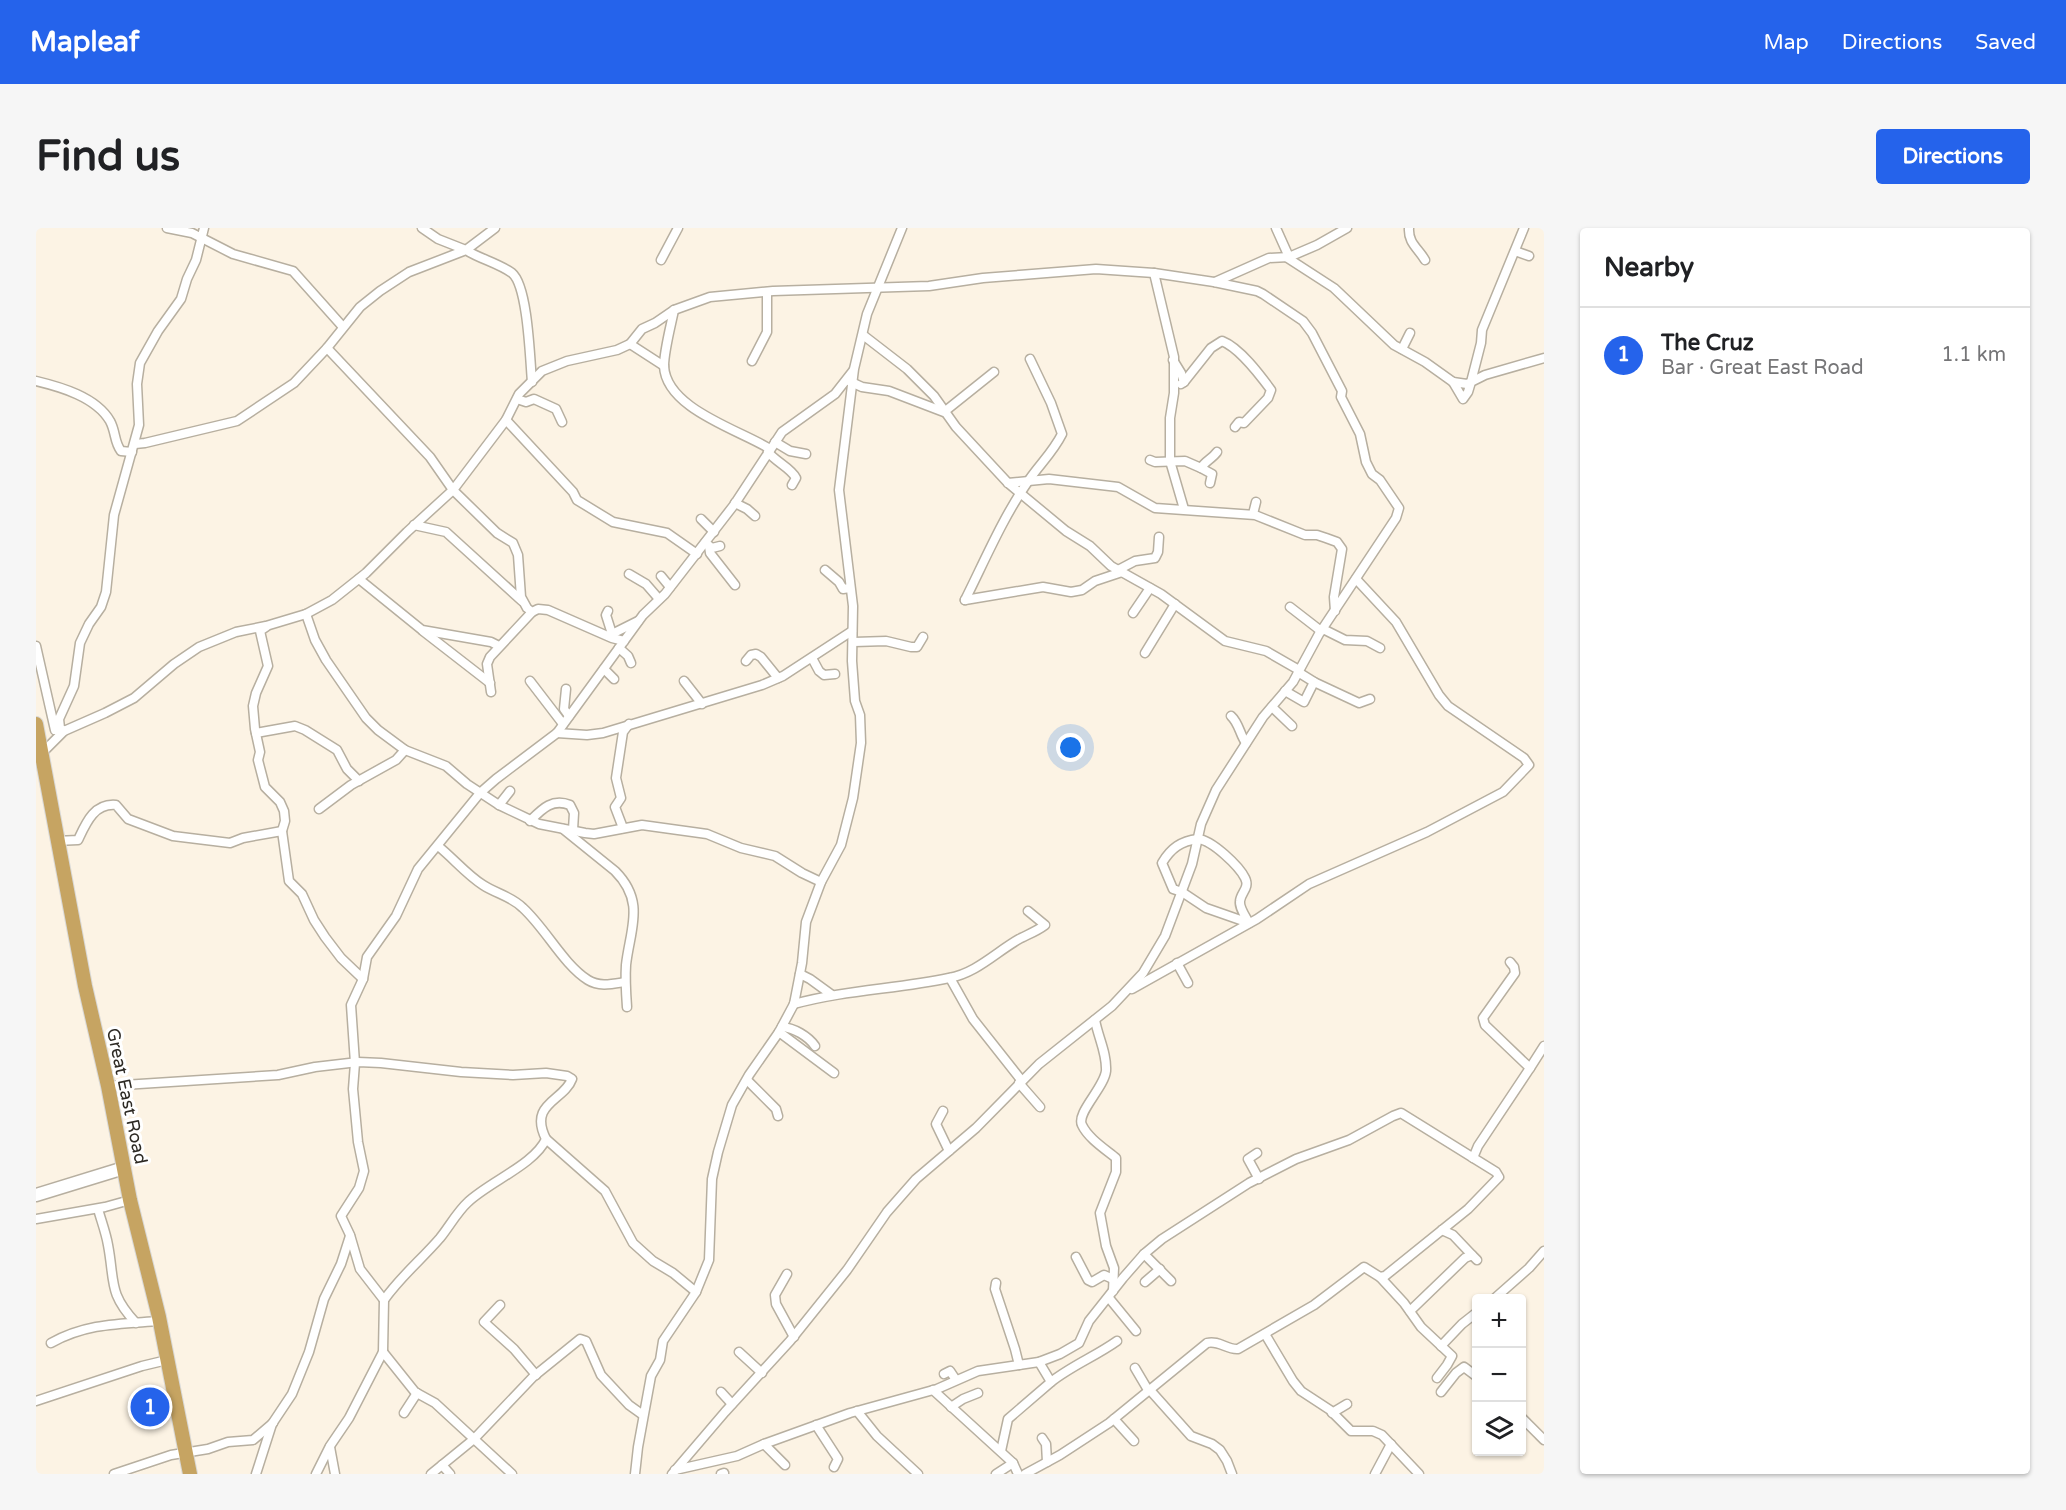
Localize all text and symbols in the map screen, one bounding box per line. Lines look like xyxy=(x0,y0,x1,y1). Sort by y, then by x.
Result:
text: Mapleaf xyxy=(30,25,139,59)
text: Map xyxy=(1763,30,1809,55)
text: Directions xyxy=(1842,30,1942,55)
text: Saved xyxy=(1975,30,2036,55)
button: Directions xyxy=(1876,129,2030,184)
text: Find us xyxy=(36,131,180,182)
text: Nearby xyxy=(1604,252,1694,283)
text: The Cruz xyxy=(1661,330,1754,356)
text: 1 xyxy=(1617,343,1630,367)
text: 1.1 km xyxy=(1941,343,2006,367)
text: Bar · Great East Road xyxy=(1661,356,1864,380)
your location xyxy=(1056,733,1085,762)
street label: Great East Road xyxy=(102,1026,152,1166)
map controls xyxy=(1472,1294,1526,1456)
button: + xyxy=(1472,1294,1526,1348)
button: − xyxy=(1472,1348,1526,1402)
pin: 1 xyxy=(130,1384,170,1430)
button: layers xyxy=(1472,1402,1526,1456)

